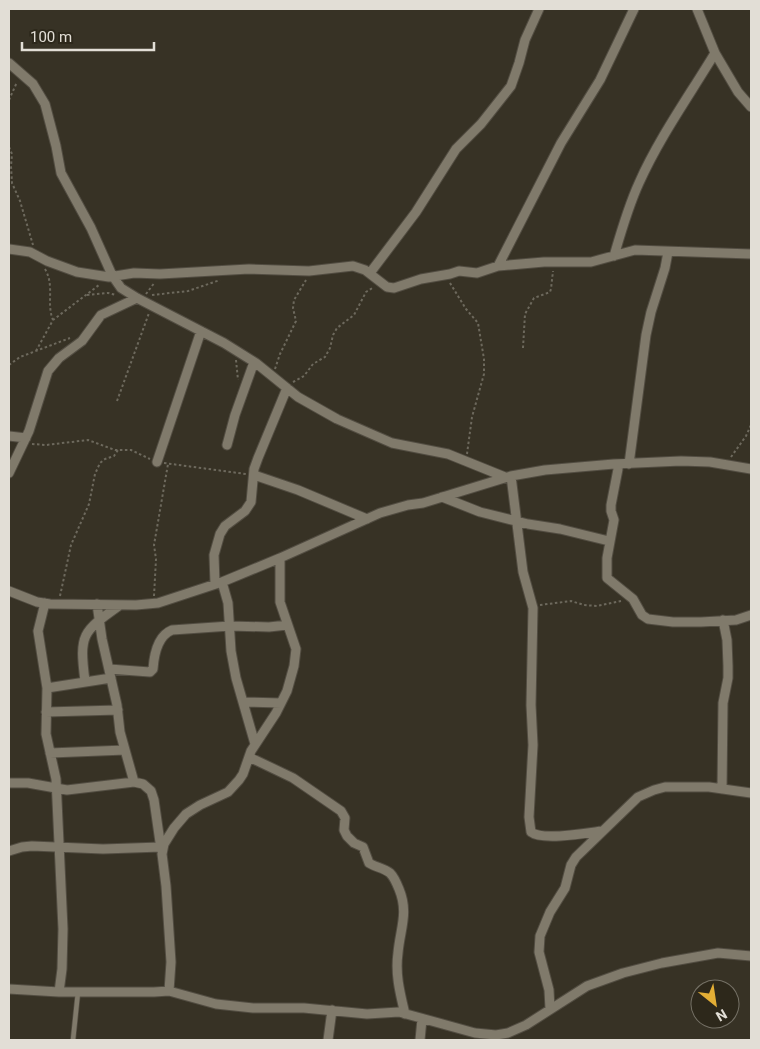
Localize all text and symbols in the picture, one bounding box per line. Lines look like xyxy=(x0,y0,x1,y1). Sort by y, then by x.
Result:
scale bar xyxy=(22,20,155,52)
text: 100 m xyxy=(30,28,72,46)
north arrow xyxy=(690,979,740,1029)
text: N xyxy=(713,1006,730,1025)

